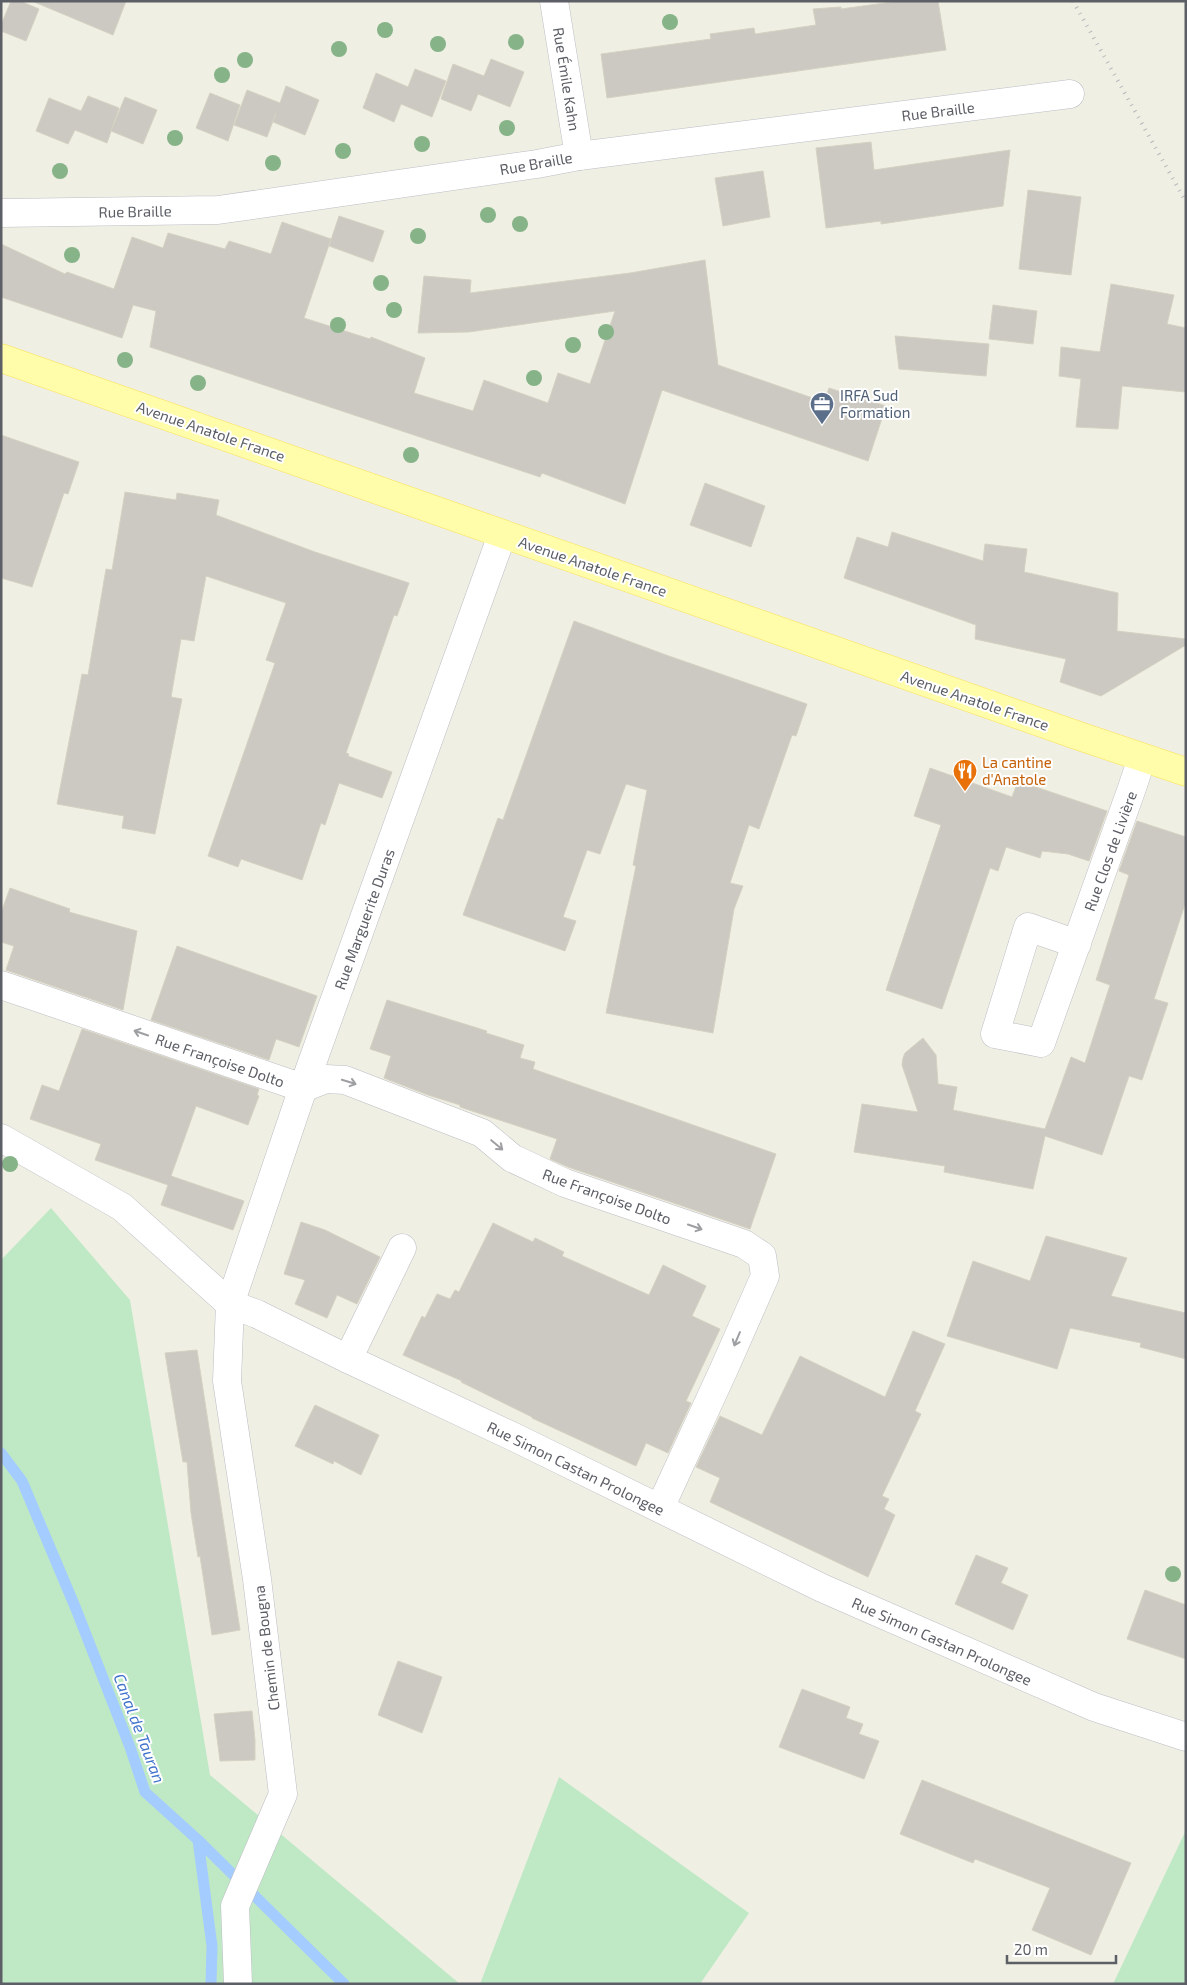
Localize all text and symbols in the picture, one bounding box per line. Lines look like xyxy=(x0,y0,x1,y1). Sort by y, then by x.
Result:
street label: Rue Émile Kahn xyxy=(550,26,584,132)
street label: Rue Braille xyxy=(900,98,976,124)
street label: Rue Braille xyxy=(498,148,574,178)
street label: Rue Braille xyxy=(98,201,172,221)
place label: IRFA Sud Formation xyxy=(840,386,910,421)
office icon: IRFA Sud Formation xyxy=(809,391,835,425)
street label: Avenue Anatole France xyxy=(134,397,288,465)
street label: Avenue Anatole France xyxy=(516,532,670,600)
street label: Avenue Anatole France xyxy=(898,666,1052,734)
place label: La cantine d'Anatole xyxy=(982,753,1052,788)
restaurant icon: La cantine d'Anatole xyxy=(952,758,978,792)
street label: Rue Clos de Livière xyxy=(1080,788,1140,914)
street label: Rue Marguerite Duras xyxy=(330,846,398,992)
one-way arrow xyxy=(133,1027,149,1037)
street label: Rue Françoise Dolto xyxy=(153,1029,287,1092)
one-way arrow xyxy=(341,1078,357,1088)
one-way arrow xyxy=(491,1140,504,1151)
street label: Rue Françoise Dolto xyxy=(540,1164,674,1229)
one-way arrow xyxy=(687,1223,703,1233)
one-way arrow xyxy=(732,1331,742,1346)
street label: Rue Simon Castan Prolongee xyxy=(485,1417,667,1519)
street label: Chemin de Bougna xyxy=(249,1584,283,1712)
street label: Rue Simon Castan Prolongee xyxy=(849,1593,1035,1689)
water label: Canal de Tauran xyxy=(110,1671,170,1785)
scale bar xyxy=(1007,1932,1116,1964)
text: 20 m xyxy=(1014,1940,1048,1958)

